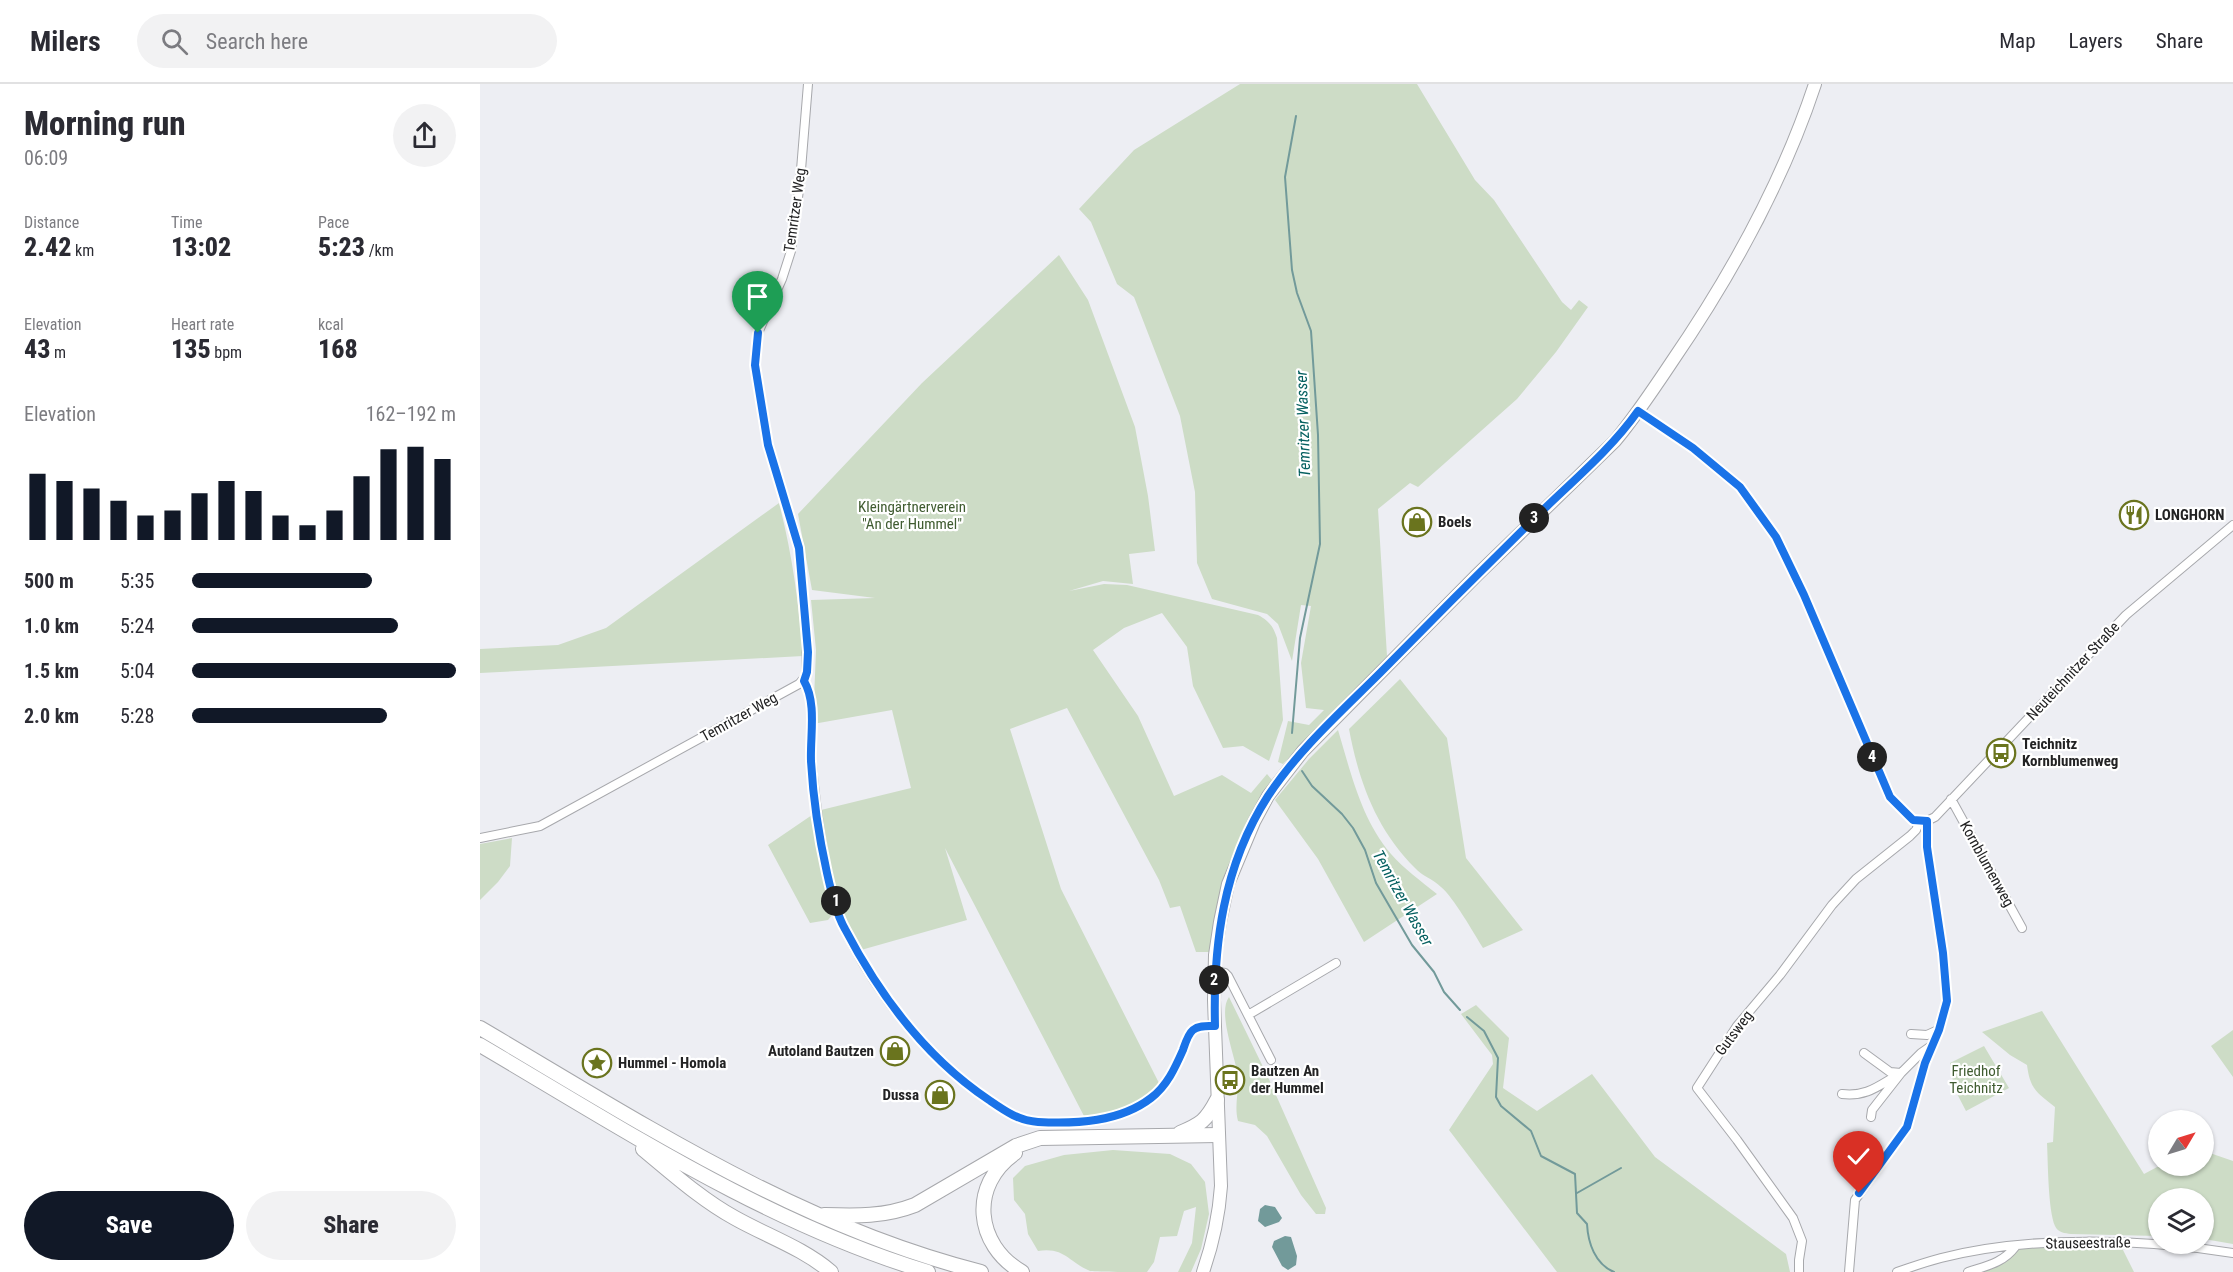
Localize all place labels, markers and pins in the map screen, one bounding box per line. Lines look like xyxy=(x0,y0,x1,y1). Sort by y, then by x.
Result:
pin xyxy=(732,271,783,333)
restaurant icon: LONGHORN xyxy=(2118,499,2150,531)
pin: 3 xyxy=(1519,503,1549,533)
shop icon: Boels xyxy=(1401,506,1433,538)
place label: LONGHORN xyxy=(2155,506,2224,524)
place label: Boels xyxy=(1438,513,1472,531)
place label: Teichnitz Kornblumenweg xyxy=(2022,735,2118,770)
bus stop icon: Teichnitz Kornblumenweg xyxy=(1985,737,2017,769)
pin: 4 xyxy=(1857,742,1887,772)
pin: 1 xyxy=(821,886,851,916)
pin: 2 xyxy=(1199,965,1229,995)
shop icon: Autoland Bautzen xyxy=(879,1035,911,1067)
place label: Autoland Bautzen xyxy=(768,1042,874,1060)
place icon: Hummel - Homola xyxy=(581,1047,613,1079)
place label: Hummel - Homola xyxy=(618,1054,726,1072)
place label: Bautzen An der Hummel xyxy=(1251,1062,1324,1097)
bus stop icon: Bautzen An der Hummel xyxy=(1214,1064,1246,1096)
shop icon: Dussa xyxy=(924,1079,956,1111)
place label: Dussa xyxy=(882,1086,919,1104)
pin xyxy=(1833,1131,1884,1193)

